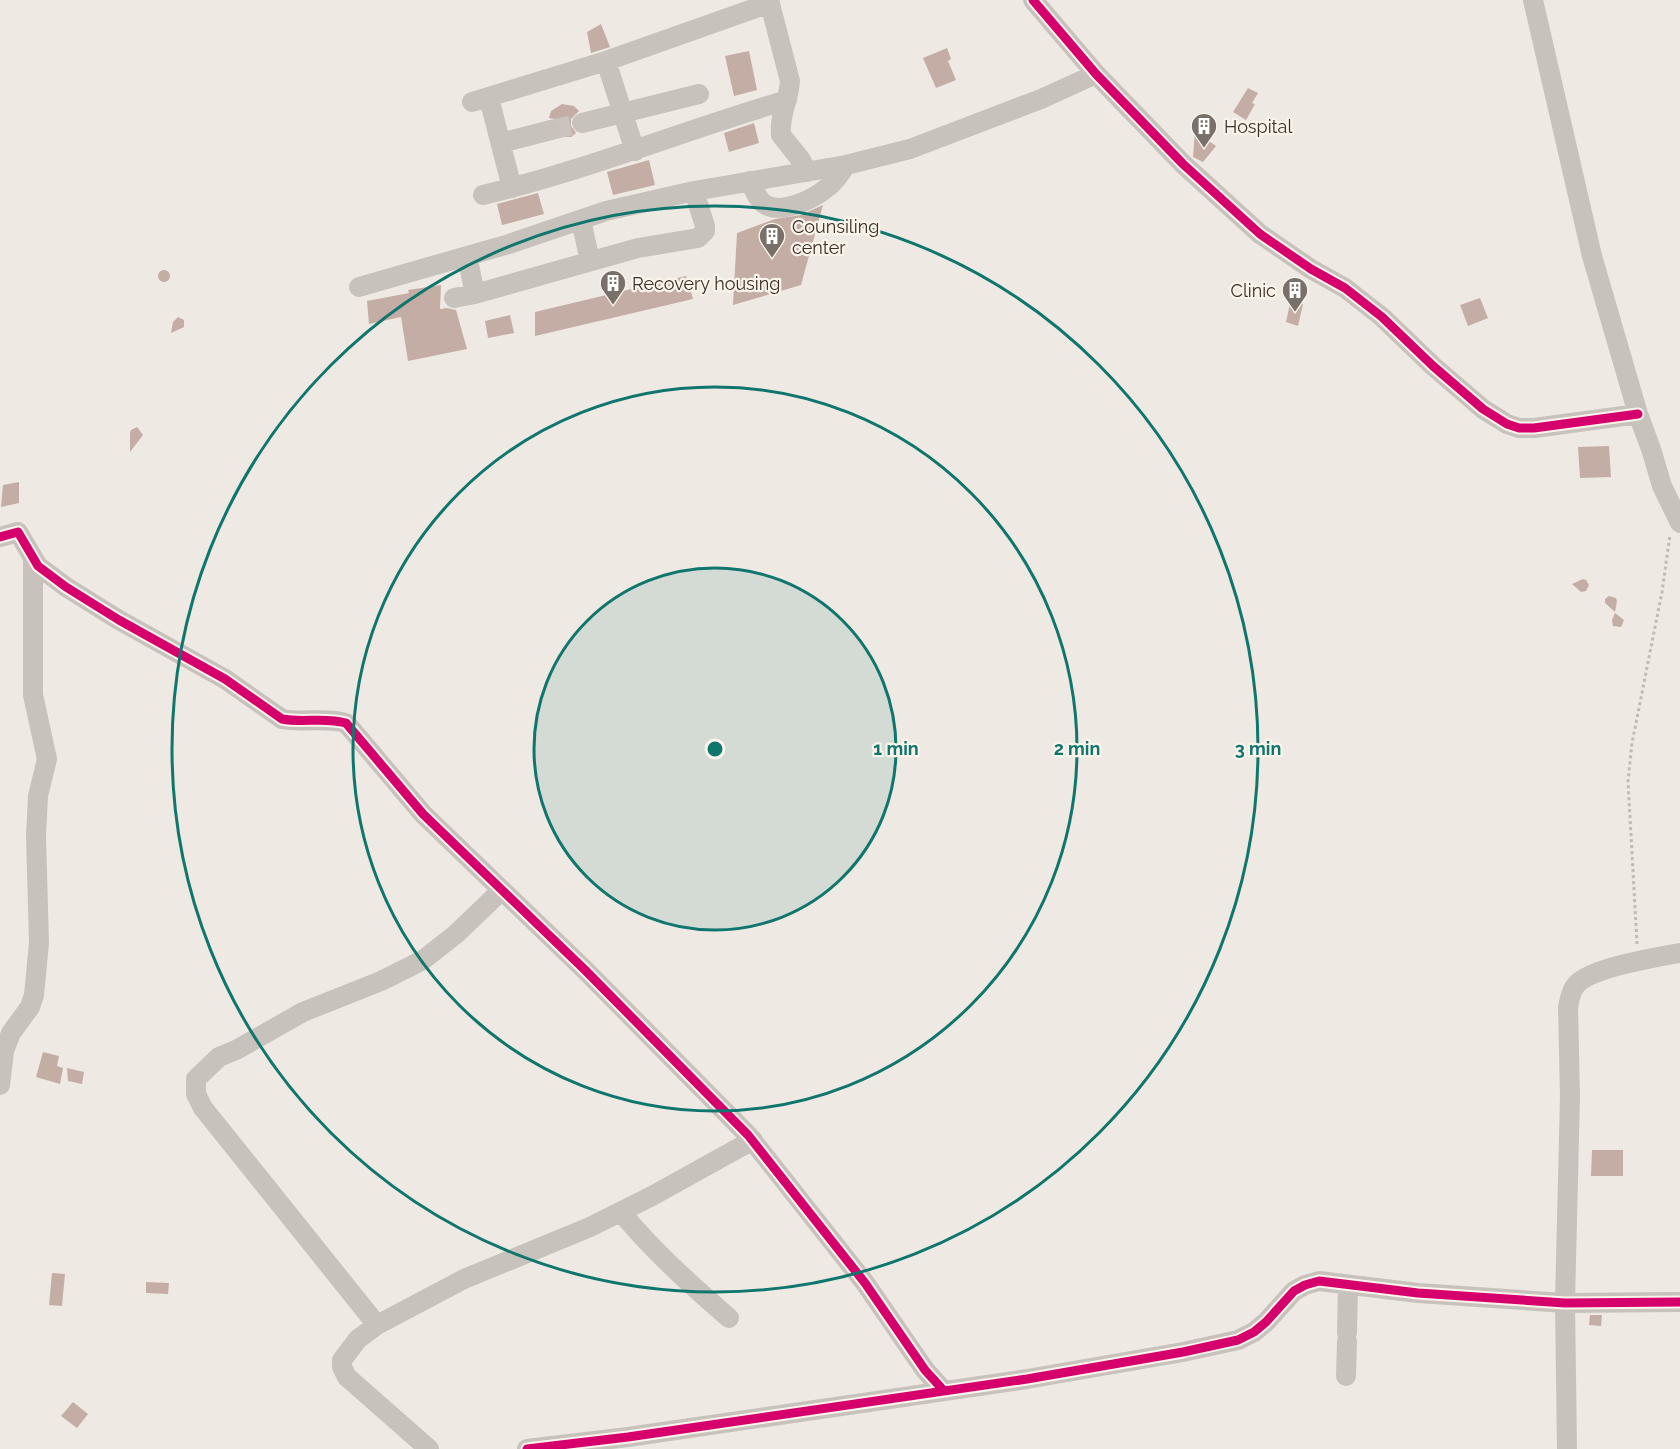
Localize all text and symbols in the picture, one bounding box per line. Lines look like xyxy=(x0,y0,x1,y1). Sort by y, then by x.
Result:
building icon: Hospital xyxy=(1189,111,1219,149)
place label: Hospital xyxy=(1224,116,1292,137)
place label: Counsiling center xyxy=(792,216,879,258)
building icon: Counsiling center xyxy=(757,221,787,259)
building icon: Recovery housing xyxy=(598,268,628,306)
place label: Recovery housing xyxy=(632,273,780,294)
building icon: Clinic xyxy=(1280,275,1310,313)
place label: Clinic xyxy=(1231,280,1276,301)
text: 1 min xyxy=(873,738,919,759)
text: 2 min xyxy=(1054,738,1100,759)
text: 3 min xyxy=(1235,738,1281,759)
centre of rings xyxy=(705,739,725,759)

